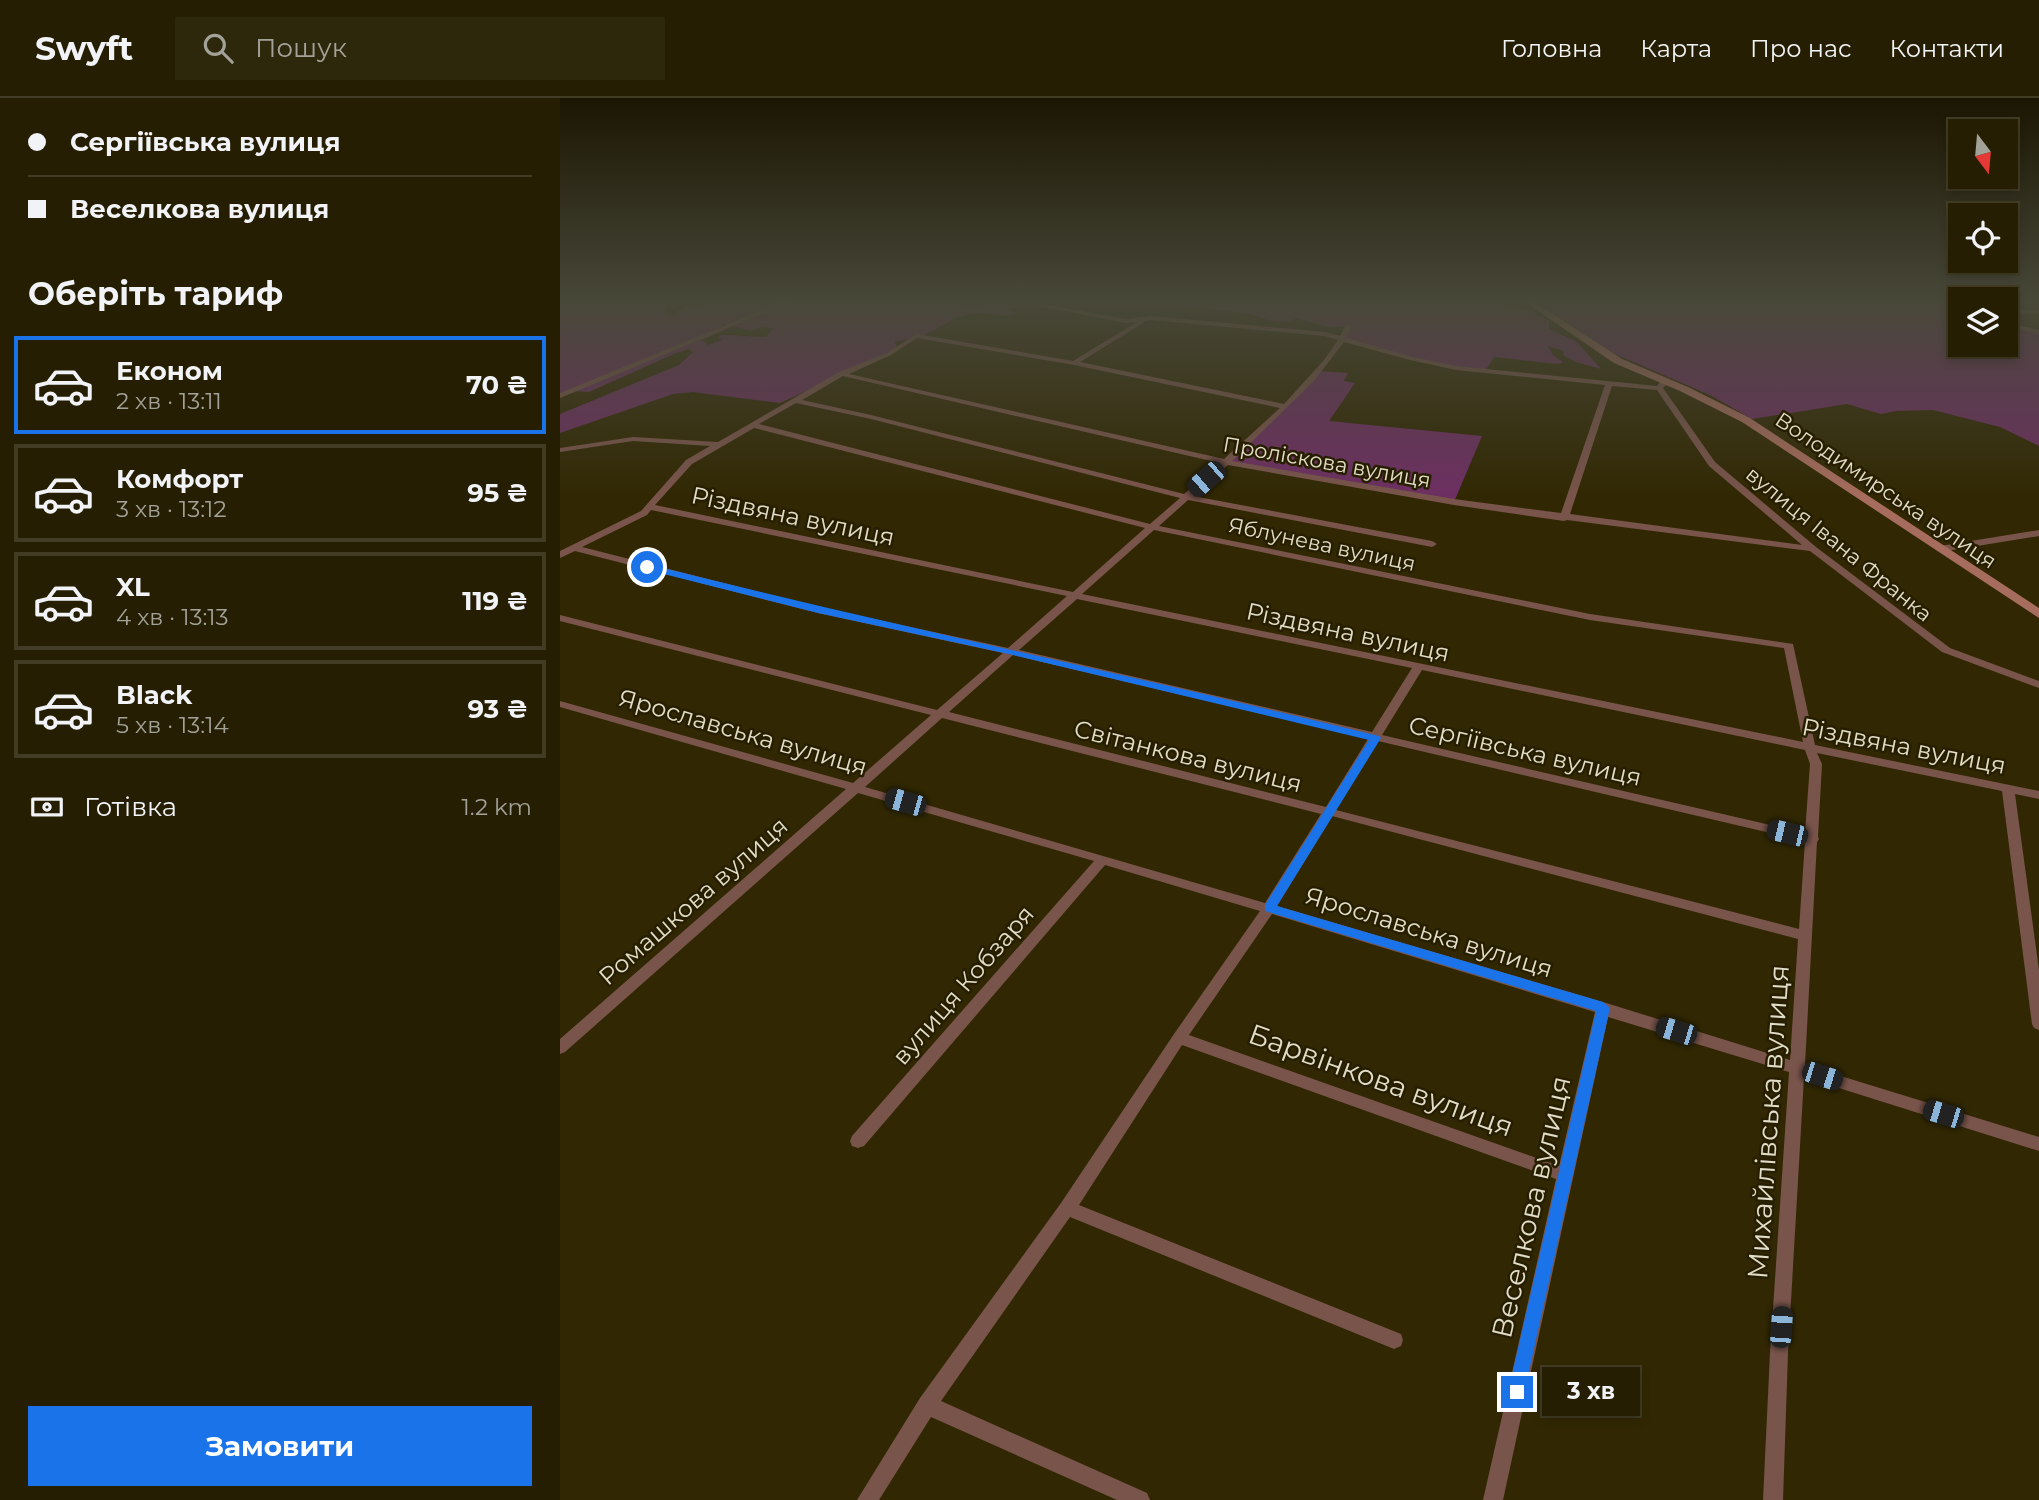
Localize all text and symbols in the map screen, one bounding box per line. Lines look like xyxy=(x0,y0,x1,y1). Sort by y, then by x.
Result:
search box xyxy=(175,17,665,80)
text: Swyft xyxy=(35,28,133,68)
icon: search xyxy=(199,29,237,67)
text: Пошук xyxy=(255,32,347,64)
text: Головна xyxy=(1501,34,1602,63)
text: Карта xyxy=(1640,34,1712,63)
text: Про нас xyxy=(1750,34,1852,63)
text: Контакти xyxy=(1890,34,2004,63)
north arrow xyxy=(1948,119,2018,189)
map controls xyxy=(1948,119,2018,357)
text: Сергіївська вулиця xyxy=(70,126,341,158)
text: Веселкова вулиця xyxy=(70,193,329,225)
button: locate xyxy=(1948,203,2018,273)
text: Оберіть тариф xyxy=(28,274,283,313)
button: layers xyxy=(1948,287,2018,357)
icon: car xyxy=(32,354,95,417)
text: Економ xyxy=(116,355,223,387)
text: 70 ₴ xyxy=(466,369,528,401)
text: 2 хв · 13:11 xyxy=(116,387,222,415)
street label: Володимирська вулиця xyxy=(1771,407,2001,573)
street label: Проліскова вулиця xyxy=(1221,431,1433,493)
car xyxy=(1184,457,1229,501)
street label: вулиця Івана Франка xyxy=(1741,461,1937,627)
icon: car xyxy=(32,462,95,525)
text: Комфорт xyxy=(116,463,243,495)
text: 95 ₴ xyxy=(467,477,528,509)
street label: Різдвяна вулиця xyxy=(689,480,897,552)
text: 3 хв · 13:12 xyxy=(116,495,226,523)
street label: Яблунева вулиця xyxy=(1226,512,1418,576)
route start xyxy=(631,551,663,583)
icon: car xyxy=(32,570,95,633)
text: XL xyxy=(116,571,150,603)
text: 119 ₴ xyxy=(462,585,528,617)
street label: Різдвяна вулиця xyxy=(1244,596,1452,668)
text: 4 хв · 13:13 xyxy=(116,603,229,631)
icon: car xyxy=(32,678,95,741)
text: Black xyxy=(116,679,192,711)
street label: Ярославська вулиця xyxy=(615,683,871,781)
text: 93 ₴ xyxy=(467,693,528,725)
street label: Сергіївська вулиця xyxy=(1406,710,1644,792)
text: 5 хв · 13:14 xyxy=(116,711,229,739)
street label: Різдвяна вулиця xyxy=(1800,712,2008,780)
street label: Світанкова вулиця xyxy=(1071,714,1305,798)
car xyxy=(882,786,929,818)
icon: cash xyxy=(28,788,66,826)
text: Готівка xyxy=(84,791,177,823)
text: 1.2 km xyxy=(462,793,532,821)
street label: Ромашкова вулиця xyxy=(593,811,793,991)
car xyxy=(1765,818,1810,848)
street label: Ярославська вулиця xyxy=(1302,881,1556,983)
street label: вулиця Кобзаря xyxy=(886,900,1040,1070)
street label: Михайлівська вулиця xyxy=(1740,964,1796,1280)
car xyxy=(1653,1015,1700,1047)
street label: Барвінкова вулиця xyxy=(1244,1016,1518,1144)
car xyxy=(1799,1060,1846,1092)
street label: Веселкова вулиця xyxy=(1484,1073,1578,1341)
car xyxy=(1920,1098,1967,1130)
car xyxy=(1770,1305,1793,1349)
callout: 3 хв xyxy=(1542,1368,1640,1416)
route end xyxy=(1501,1376,1533,1408)
text: 3 хв xyxy=(1567,1377,1615,1405)
button: Замовити xyxy=(28,1406,532,1486)

